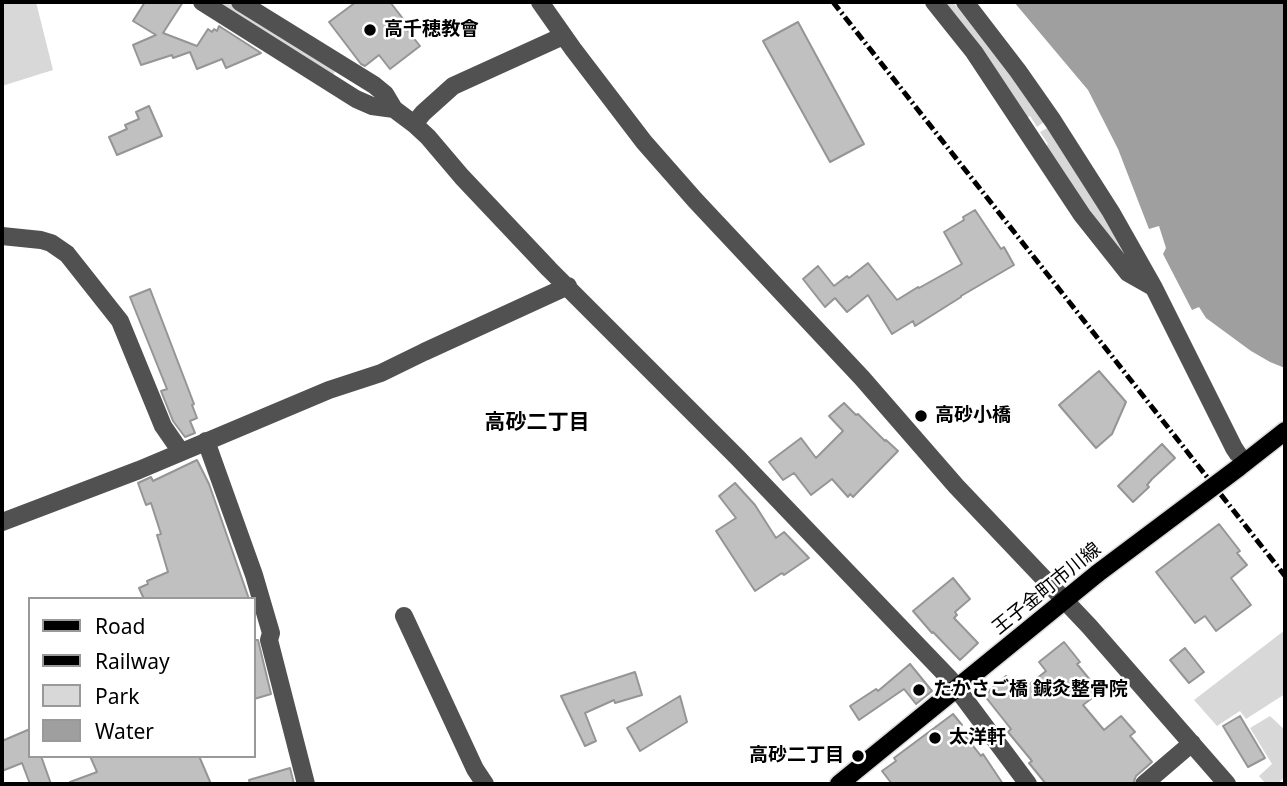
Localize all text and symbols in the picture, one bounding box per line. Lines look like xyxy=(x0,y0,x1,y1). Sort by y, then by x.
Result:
place label: 高千穂教會 xyxy=(384,19,479,41)
marker: 高千穂教會 xyxy=(362,22,378,38)
place label: 高砂小橋 xyxy=(935,405,1011,427)
marker: 高砂小橋 xyxy=(913,408,929,424)
district label: 高砂二丁目 xyxy=(485,410,589,436)
street label: 王子金町市川線 xyxy=(988,538,1106,640)
legend xyxy=(28,597,256,758)
text: Road xyxy=(95,612,145,640)
text: Railway xyxy=(95,647,170,675)
place label: たかさご橋 鍼灸整骨院 xyxy=(933,679,1128,701)
text: Park xyxy=(95,682,139,710)
marker: たかさご橋 鍼灸整骨院 xyxy=(911,682,927,698)
text: Water xyxy=(95,717,154,745)
place label: 太洋軒 xyxy=(949,727,1006,749)
marker: 太洋軒 xyxy=(927,730,943,746)
place label: 高砂二丁目 xyxy=(749,745,844,767)
marker: 高砂二丁目 xyxy=(850,748,866,764)

